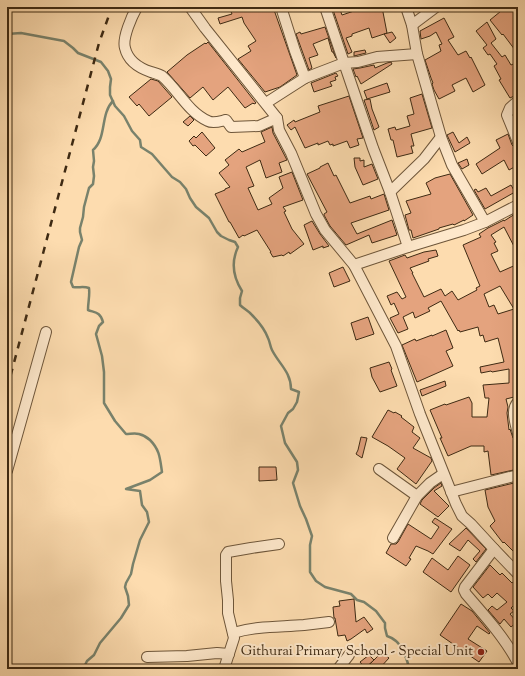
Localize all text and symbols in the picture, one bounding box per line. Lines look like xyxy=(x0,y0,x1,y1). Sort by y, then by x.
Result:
place label: Githurai Primary School - Special Unit xyxy=(241,642,473,662)
marker: Githurai Primary School - Special Unit xyxy=(476,647,486,657)

